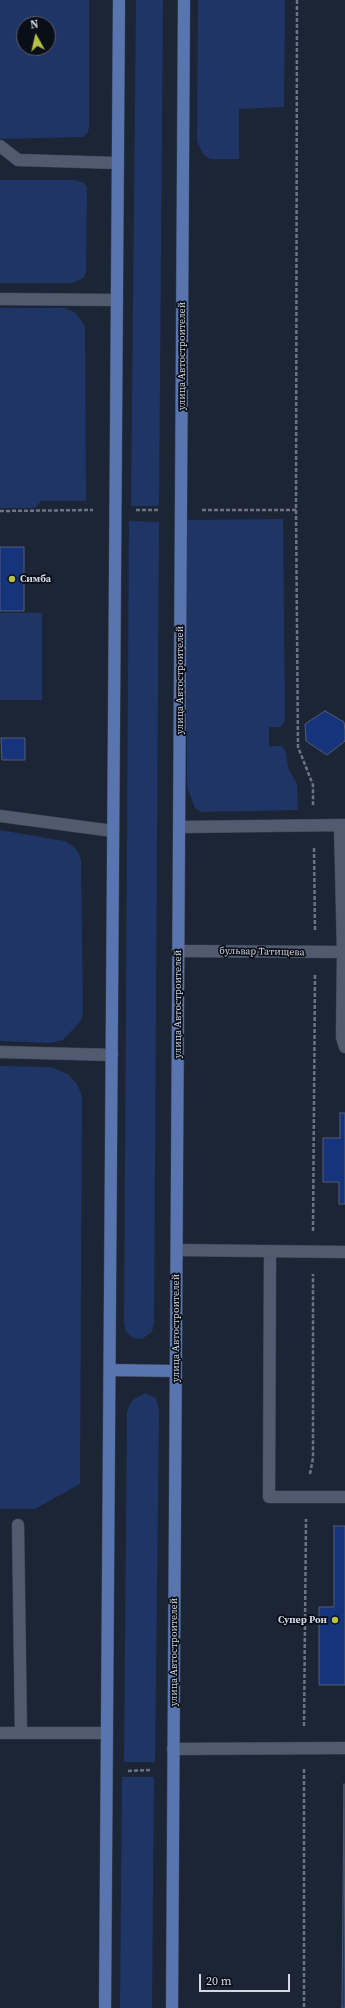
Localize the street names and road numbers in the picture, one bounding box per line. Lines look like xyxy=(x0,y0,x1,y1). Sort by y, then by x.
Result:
street label: улица Автостроителей xyxy=(176,302,188,410)
street label: улица Автостроителей xyxy=(174,626,186,734)
street label: бульвар Татищева xyxy=(219,945,305,959)
street label: улица Автостроителей xyxy=(172,950,184,1058)
street label: улица Автостроителей xyxy=(170,1274,182,1382)
street label: улица Автостроителей xyxy=(168,1598,180,1706)

